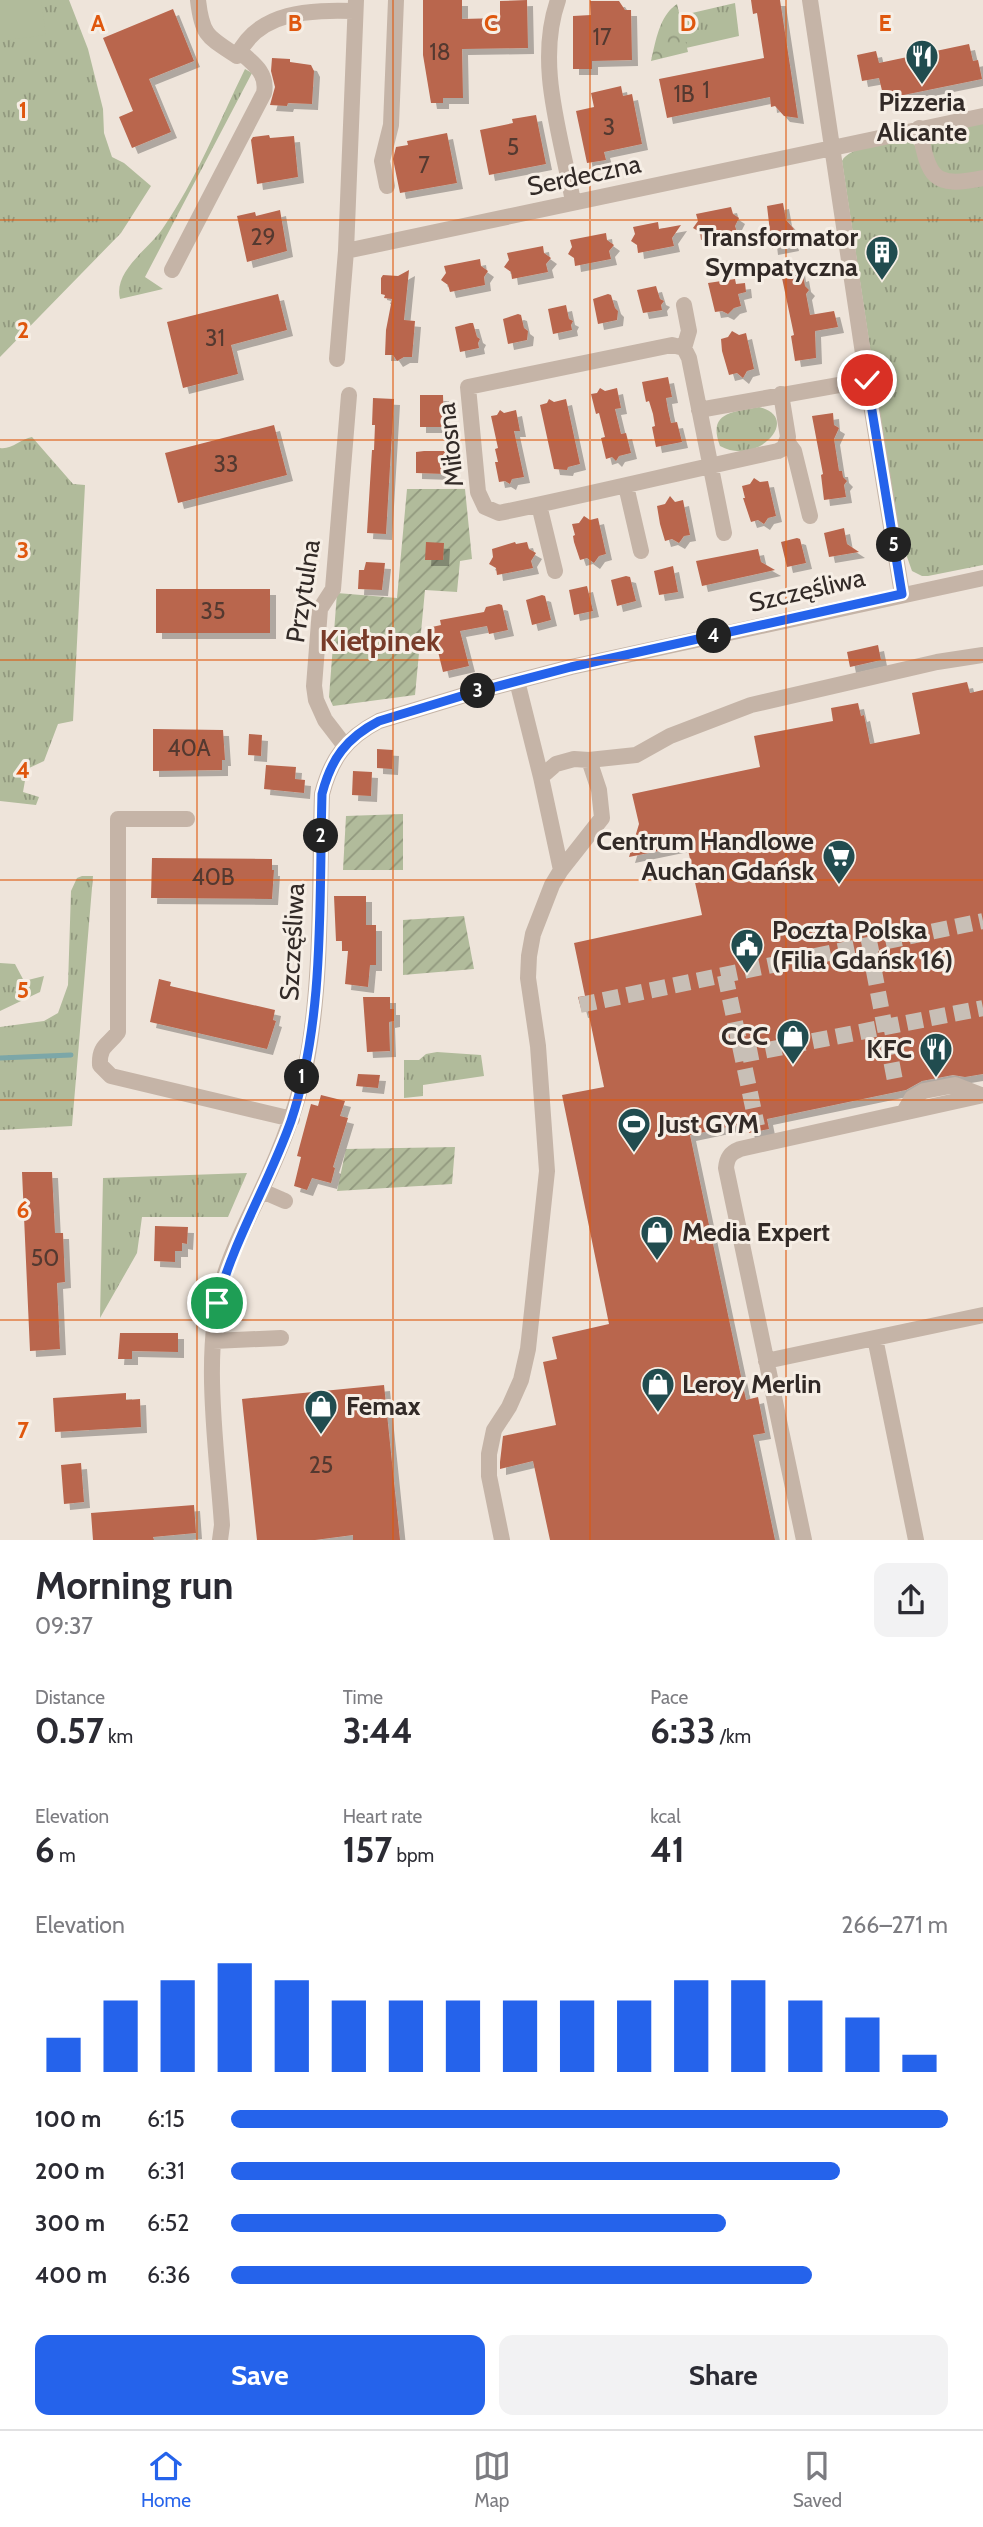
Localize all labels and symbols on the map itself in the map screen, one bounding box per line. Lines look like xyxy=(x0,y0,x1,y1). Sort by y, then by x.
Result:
text: A xyxy=(91,9,106,37)
text: B xyxy=(288,9,302,37)
text: C xyxy=(484,9,498,37)
text: D xyxy=(680,9,696,37)
text: E xyxy=(878,9,892,37)
house number: 17 xyxy=(592,23,612,51)
restaurant icon: Pizzeria Alicante xyxy=(903,37,941,86)
house number: 18 xyxy=(429,38,451,66)
house number: 1 xyxy=(702,76,710,104)
house number: 1B xyxy=(673,80,695,108)
place label: Pizzeria Alicante xyxy=(877,86,967,148)
text: 1 xyxy=(19,96,27,124)
house number: 3 xyxy=(603,113,615,141)
house number: 5 xyxy=(507,133,519,161)
street label: Serdeczna xyxy=(524,147,644,203)
house number: 7 xyxy=(418,151,430,179)
place label: Transformator Sympatyczna xyxy=(699,221,858,283)
house number: 29 xyxy=(250,223,276,251)
building icon: Transformator Sympatyczna xyxy=(863,233,901,282)
text: 2 xyxy=(17,316,29,344)
house number: 31 xyxy=(205,324,225,352)
pin xyxy=(837,350,897,410)
street label: Miłosna xyxy=(430,401,470,489)
house number: 33 xyxy=(214,450,238,478)
pin: 5 xyxy=(876,528,912,562)
text: 3 xyxy=(17,536,29,564)
street label: Przytulna xyxy=(279,537,327,645)
street label: Szczęśliwa xyxy=(746,561,869,619)
house number: 35 xyxy=(201,597,225,625)
pin: 4 xyxy=(696,618,732,654)
district label: Kiełpinek xyxy=(320,622,441,659)
pin: 3 xyxy=(461,674,496,708)
house number: 40A xyxy=(167,734,211,762)
text: 4 xyxy=(16,756,30,784)
pin: 2 xyxy=(304,818,338,854)
place label: Centrum Handlowe Auchan Gdańsk xyxy=(596,825,814,887)
supermarket icon: Centrum Handlowe Auchan Gdańsk xyxy=(820,837,858,886)
house number: 40B xyxy=(191,863,235,891)
street label: Szczęśliwa xyxy=(273,882,311,1002)
place label: Poczta Polska (Filia Gdańsk 16) xyxy=(772,914,953,976)
public building icon: Poczta Polska (Filia Gdańsk 16) xyxy=(728,926,766,975)
text: 5 xyxy=(17,976,29,1004)
shop icon: CCC xyxy=(774,1017,812,1066)
place label: CCC xyxy=(721,1020,768,1052)
restaurant icon: KFC xyxy=(917,1030,955,1079)
place label: KFC xyxy=(866,1033,912,1065)
pin: 1 xyxy=(284,1060,320,1094)
sports icon: Just GYM xyxy=(615,1105,653,1154)
place label: Just GYM xyxy=(657,1108,759,1140)
text: 6 xyxy=(17,1196,29,1224)
shop icon: Media Expert xyxy=(638,1213,676,1262)
place label: Media Expert xyxy=(682,1216,830,1248)
house number: 50 xyxy=(31,1244,59,1272)
pin xyxy=(187,1273,247,1333)
shop icon: Leroy Merlin xyxy=(639,1365,677,1414)
place label: Leroy Merlin xyxy=(682,1368,822,1400)
shop icon: Femax xyxy=(302,1387,340,1436)
place label: Femax xyxy=(346,1390,421,1422)
text: 7 xyxy=(17,1416,29,1444)
house number: 25 xyxy=(309,1451,333,1479)

